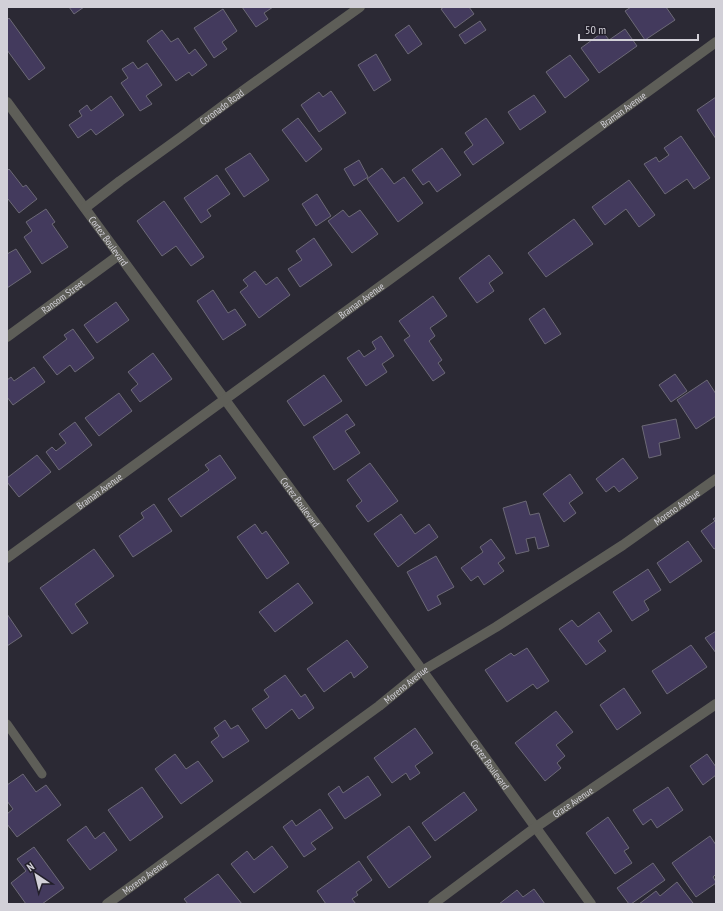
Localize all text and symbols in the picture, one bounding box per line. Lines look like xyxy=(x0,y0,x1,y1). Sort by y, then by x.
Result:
scale bar xyxy=(579,16,698,42)
text: 50 m xyxy=(585,22,606,37)
street label: Coronado Road xyxy=(197,86,246,128)
street label: Braman Avenue xyxy=(598,89,649,131)
street label: Cortez Boulevard xyxy=(86,213,131,268)
street label: Ransom Street xyxy=(39,276,87,316)
street label: Braman Avenue xyxy=(336,279,387,321)
street label: Braman Avenue xyxy=(74,470,125,512)
street label: Cortez Boulevard xyxy=(278,475,323,530)
street label: Moreno Avenue xyxy=(651,486,702,528)
street label: Moreno Avenue xyxy=(381,662,430,706)
street label: Cortez Boulevard xyxy=(468,737,513,792)
street label: Grace Avenue xyxy=(550,783,595,820)
north arrow xyxy=(16,855,56,895)
street label: Moreno Avenue xyxy=(120,855,170,897)
text: N xyxy=(24,859,37,874)

